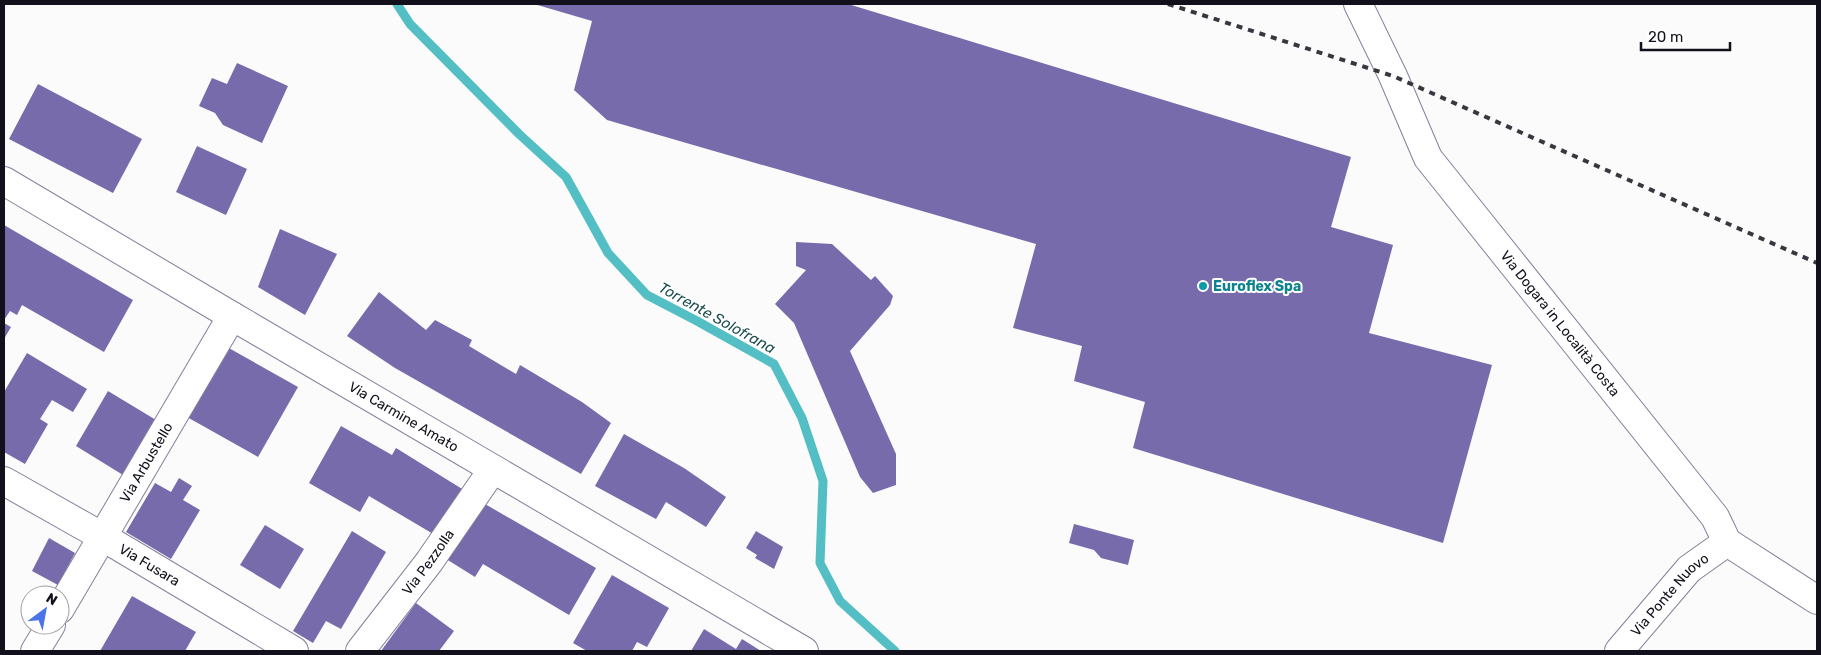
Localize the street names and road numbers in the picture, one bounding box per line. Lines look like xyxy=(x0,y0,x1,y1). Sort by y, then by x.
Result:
street label: Via Dogara in Località Costa xyxy=(1497,247,1624,400)
street label: Via Carmine Amato xyxy=(346,378,462,455)
street label: Via Arbustello xyxy=(116,419,176,506)
street label: Via Pezzolla xyxy=(398,526,458,598)
street label: Via Fusara xyxy=(116,540,183,590)
street label: Via Ponte Nuovo xyxy=(1627,549,1712,640)

